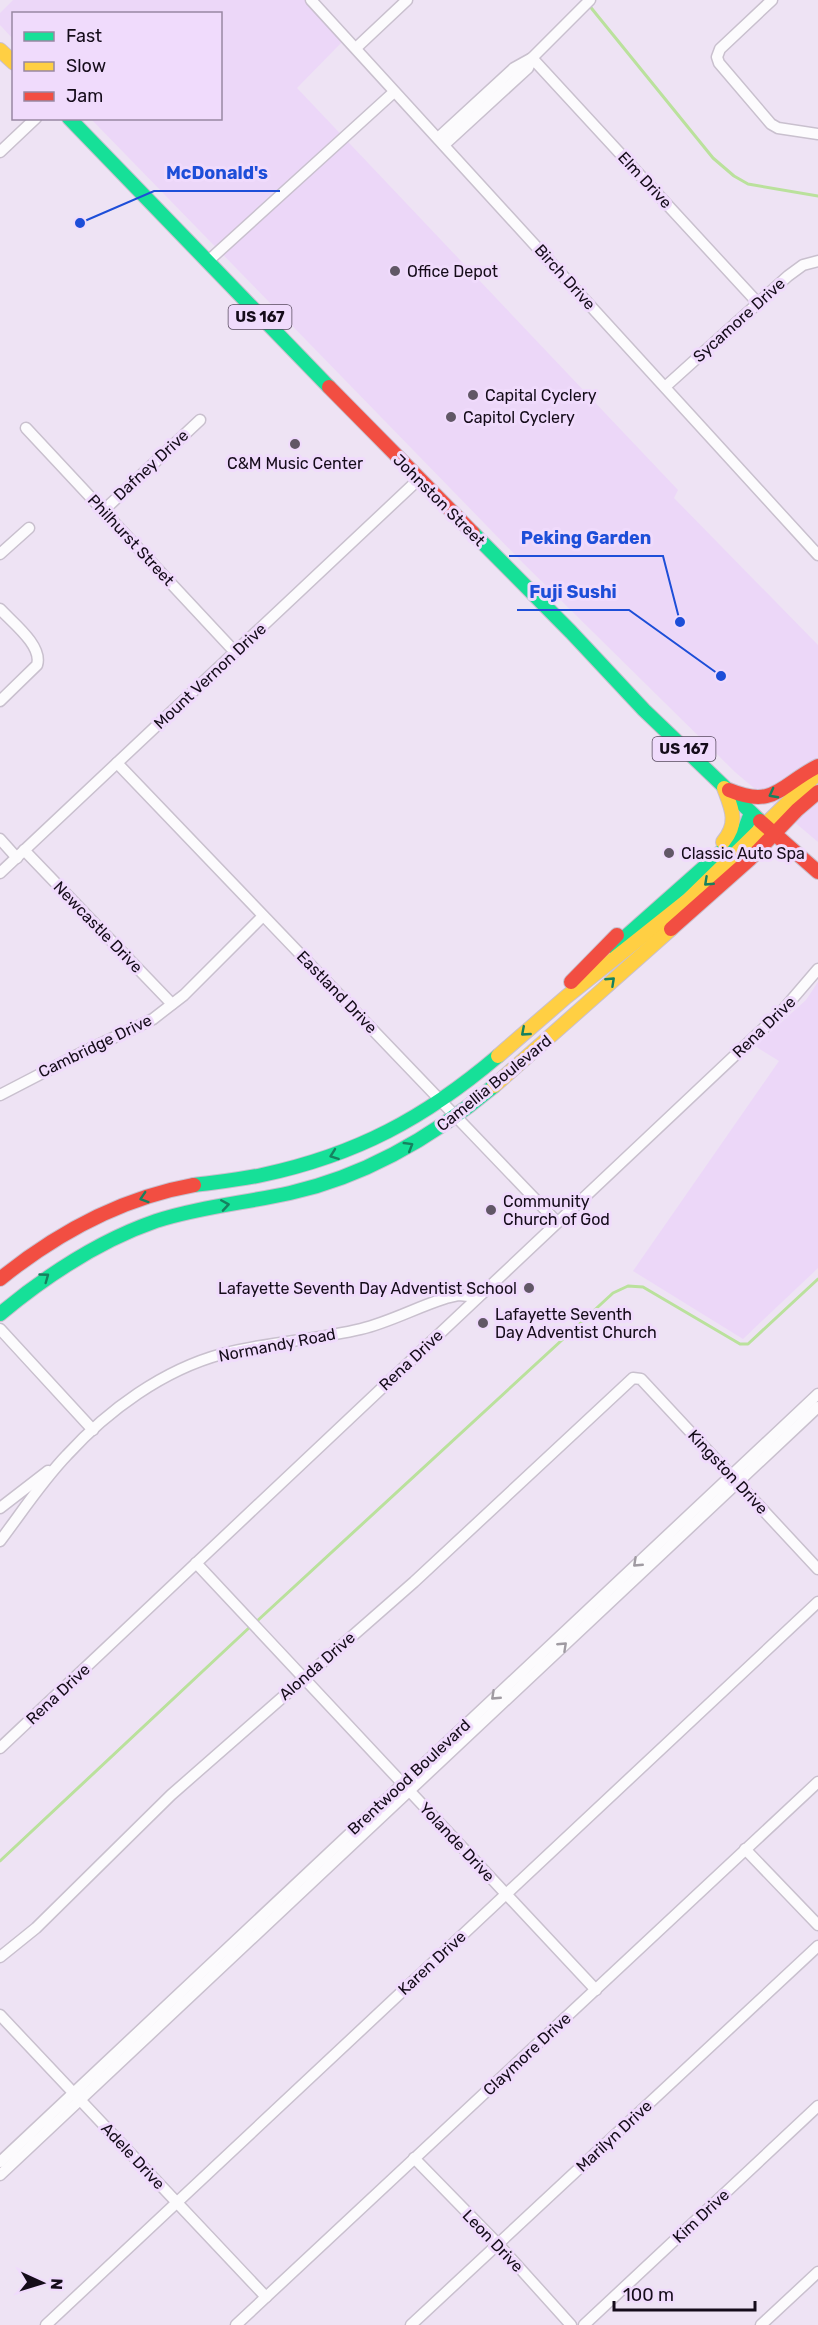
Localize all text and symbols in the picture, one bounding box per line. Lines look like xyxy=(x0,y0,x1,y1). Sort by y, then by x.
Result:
legend xyxy=(12,12,222,120)
text: Fast xyxy=(66,25,102,47)
text: Slow xyxy=(66,55,106,77)
text: Jam xyxy=(66,85,103,107)
street label: Elm Drive xyxy=(614,148,676,212)
callout: McDonald's xyxy=(154,155,280,191)
text: McDonald's xyxy=(166,162,268,184)
street label: Birch Drive xyxy=(531,240,599,314)
place label: Office Depot xyxy=(407,262,498,281)
marker: Office Depot xyxy=(388,264,402,278)
street label: Sycamore Drive xyxy=(689,274,789,366)
road number: US 167 xyxy=(228,305,292,329)
place label: Capital Cyclery xyxy=(485,386,597,405)
marker: Capital Cyclery xyxy=(466,388,480,402)
place label: Capitol Cyclery xyxy=(463,408,575,427)
marker: Capitol Cyclery xyxy=(444,410,458,424)
street label: Dafney Drive xyxy=(110,426,192,504)
marker: C&M Music Center xyxy=(288,437,302,451)
street label: Johnston Street xyxy=(389,450,489,550)
place label: C&M Music Center xyxy=(227,454,363,473)
street label: Philhurst Street xyxy=(84,490,178,590)
callout: Peking Garden xyxy=(509,520,663,556)
text: Peking Garden xyxy=(521,527,651,549)
callout: Fuji Sushi xyxy=(517,574,629,610)
text: Fuji Sushi xyxy=(529,581,617,603)
street label: Mount Vernon Drive xyxy=(150,619,270,733)
road number: US 167 xyxy=(652,737,716,761)
one-way arrow xyxy=(769,787,780,799)
place label: Classic Auto Spa xyxy=(681,844,805,863)
marker: Classic Auto Spa xyxy=(662,846,676,860)
one-way arrow xyxy=(704,874,715,885)
street label: Newcastle Drive xyxy=(50,877,146,977)
street label: Eastland Drive xyxy=(293,947,381,1037)
one-way arrow xyxy=(605,977,615,988)
street label: Rena Drive xyxy=(729,992,800,1062)
street label: Cambridge Drive xyxy=(35,1010,155,1082)
one-way arrow xyxy=(521,1025,532,1036)
street label: Camellia Boulevard xyxy=(433,1031,555,1135)
one-way arrow xyxy=(403,1142,413,1153)
one-way arrow xyxy=(329,1147,340,1160)
one-way arrow xyxy=(139,1191,150,1203)
place label: Community Church of God xyxy=(503,1192,610,1229)
one-way arrow xyxy=(220,1200,230,1212)
marker: Community Church of God xyxy=(484,1203,498,1217)
one-way arrow xyxy=(39,1273,50,1284)
place label: Lafayette Seventh Day Adventist School xyxy=(218,1279,517,1298)
marker: Lafayette Seventh Day Adventist School xyxy=(522,1281,536,1295)
place label: Lafayette Seventh Day Adventist Church xyxy=(495,1305,657,1342)
marker: Lafayette Seventh Day Adventist Church xyxy=(476,1316,490,1330)
street label: Normandy Road xyxy=(217,1324,337,1366)
street label: Rena Drive xyxy=(375,1326,447,1394)
street label: Kingston Drive xyxy=(684,1426,772,1518)
one-way arrow xyxy=(634,1556,644,1567)
street label: Alonda Drive xyxy=(275,1628,359,1704)
one-way arrow xyxy=(557,1642,567,1653)
street label: Rena Drive xyxy=(22,1660,94,1728)
one-way arrow xyxy=(491,1689,501,1700)
street label: Brentwood Boulevard xyxy=(344,1715,474,1839)
street label: Yolande Drive xyxy=(415,1798,499,1886)
street label: Karen Drive xyxy=(394,1927,470,1999)
street label: Claymore Drive xyxy=(479,2009,575,2099)
street label: Marilyn Drive xyxy=(572,2096,656,2176)
street label: Adele Drive xyxy=(97,2119,169,2193)
street label: Kim Drive xyxy=(669,2185,733,2247)
street label: Leon Drive xyxy=(459,2206,527,2276)
north arrow xyxy=(12,2253,72,2313)
scale bar xyxy=(614,2274,755,2312)
text: N xyxy=(47,2278,66,2290)
text: 100 m xyxy=(623,2284,674,2306)

